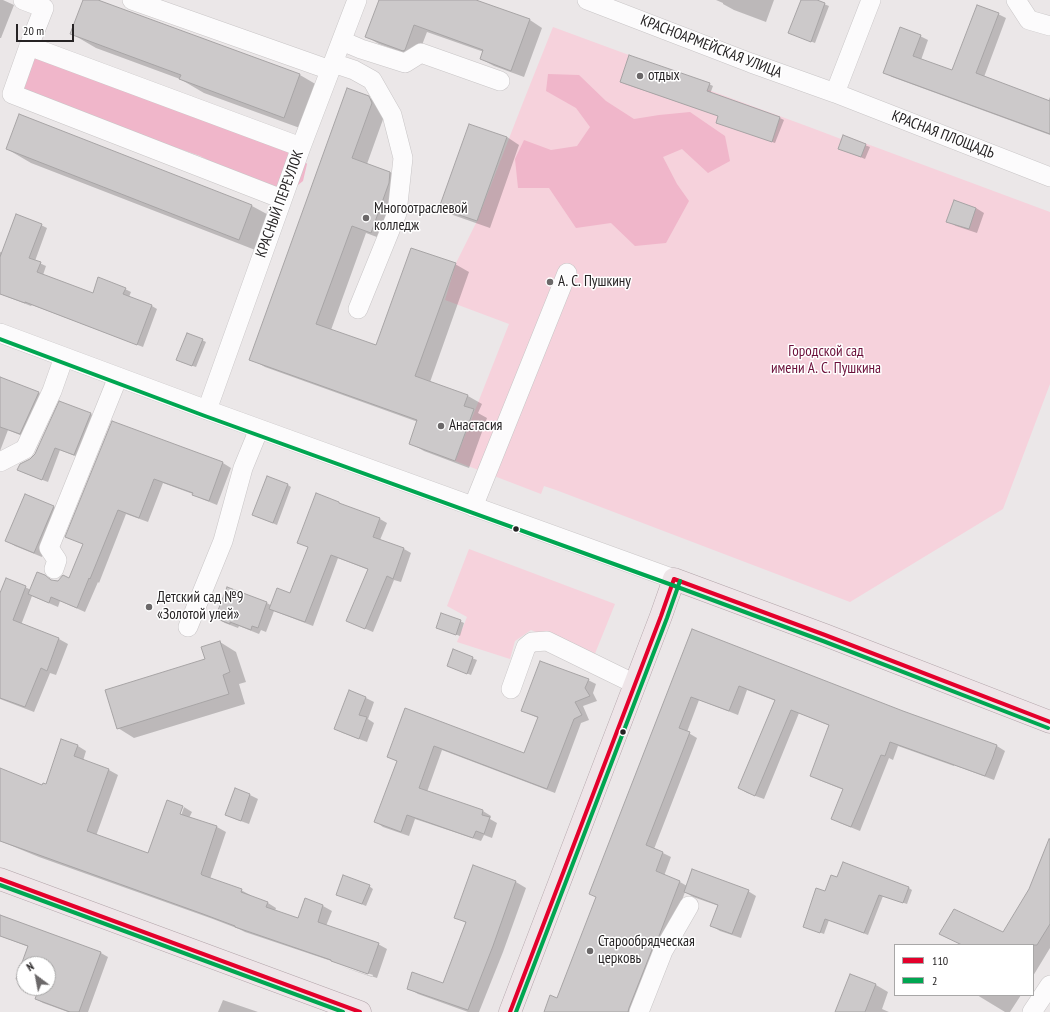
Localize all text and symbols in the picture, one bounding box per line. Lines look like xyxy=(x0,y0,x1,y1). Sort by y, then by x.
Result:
street label: КРАСНОАРМЕЙСКАЯ УЛИЦА xyxy=(638,12,784,82)
scale bar xyxy=(18,16,76,42)
text: 20 m xyxy=(23,23,44,38)
place label: отдых xyxy=(648,67,680,85)
marker: отдых xyxy=(635,71,645,81)
street label: КРАСНАЯ ПЛОЩАДЬ xyxy=(889,107,997,163)
street label: КРАСНЫЙ ПЕРЕУЛОК xyxy=(252,148,308,260)
place label: Многоотраслевой колледж xyxy=(374,200,468,235)
marker: Многоотраслевой колледж xyxy=(361,213,371,223)
place label: А. С. Пушкину xyxy=(558,273,631,291)
marker: А. С. Пушкину xyxy=(545,277,555,287)
park label: Городской сад имени А. С. Пушкина xyxy=(771,343,881,378)
place label: Анастасия xyxy=(449,417,502,435)
marker: Анастасия xyxy=(436,421,446,431)
unlabelled marker xyxy=(511,524,521,534)
place label: Детский сад №9 «Золотой улей» xyxy=(157,589,243,624)
marker: Детский сад №9 «Золотой улей» xyxy=(144,602,154,612)
unlabelled marker xyxy=(618,727,628,737)
place label: Старообрядческая церковь xyxy=(598,933,695,968)
legend xyxy=(894,944,1034,996)
marker: Старообрядческая церковь xyxy=(585,946,595,956)
text: 110 xyxy=(932,953,948,968)
north arrow xyxy=(16,956,56,996)
text: N xyxy=(24,959,36,974)
text: 2 xyxy=(932,973,937,988)

